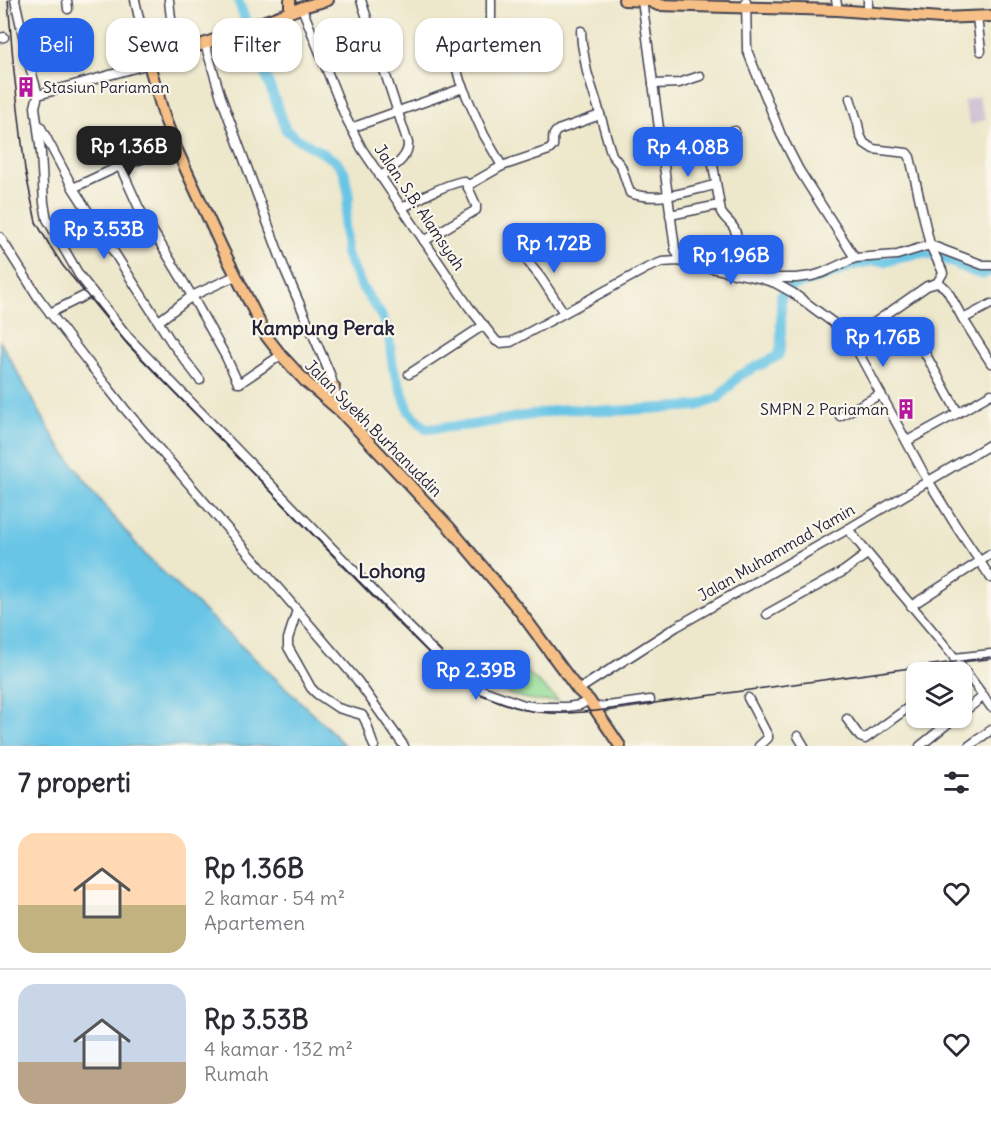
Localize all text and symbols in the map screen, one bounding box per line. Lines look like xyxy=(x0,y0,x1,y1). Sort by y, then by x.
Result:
chip: Beli xyxy=(18,18,94,72)
chip: Sewa xyxy=(106,18,200,72)
chip: Filter xyxy=(212,18,302,72)
chip: Baru xyxy=(314,18,403,72)
chip: Apartemen xyxy=(415,18,563,72)
building icon: Stasiun Pariaman xyxy=(14,75,38,99)
place label: Stasiun Pariaman xyxy=(43,77,169,97)
pin: Rp 1.36B xyxy=(67,126,191,177)
pin: Rp 4.08B xyxy=(626,127,750,178)
text: Rp 1.36B xyxy=(91,133,167,158)
text: Rp 4.08B xyxy=(647,134,729,159)
street label: Jalan. S.B. Alamsyah xyxy=(370,140,470,274)
pin: Rp 3.53B xyxy=(42,209,166,260)
text: Rp 3.53B xyxy=(64,216,144,241)
pin: Rp 1.72B xyxy=(492,223,616,274)
text: Rp 1.72B xyxy=(517,230,591,255)
pin: Rp 1.96B xyxy=(669,235,793,286)
text: Rp 1.96B xyxy=(692,242,770,267)
district label: Kampung Perak xyxy=(251,315,395,340)
pin: Rp 1.76B xyxy=(821,317,945,368)
text: Rp 1.76B xyxy=(845,324,921,349)
street label: Jalan Syekh Burhanuddin xyxy=(301,355,447,501)
building icon: SMPN 2 Pariaman xyxy=(894,397,918,421)
place label: SMPN 2 Pariaman xyxy=(760,399,889,419)
street label: Jalan Muhammad Yamin xyxy=(694,499,858,605)
district label: Lohong xyxy=(358,558,426,583)
pin: Rp 2.39B xyxy=(414,650,538,701)
text: Rp 2.39B xyxy=(436,657,516,682)
map controls xyxy=(906,662,972,728)
button: layers xyxy=(906,662,972,728)
text: 7 properti xyxy=(18,766,131,799)
icon: filters xyxy=(940,766,973,799)
text: Rp 1.36B xyxy=(204,852,304,885)
icon: home xyxy=(66,857,138,929)
icon: heart xyxy=(940,877,973,910)
text: 2 kamar · 54 m² xyxy=(204,885,345,910)
text: Apartemen xyxy=(204,910,305,935)
text: Rp 3.53B xyxy=(204,1003,308,1036)
icon: home xyxy=(66,1008,138,1080)
icon: heart xyxy=(940,1028,973,1061)
text: 4 kamar · 132 m² xyxy=(204,1036,353,1061)
text: Rumah xyxy=(204,1061,269,1086)

